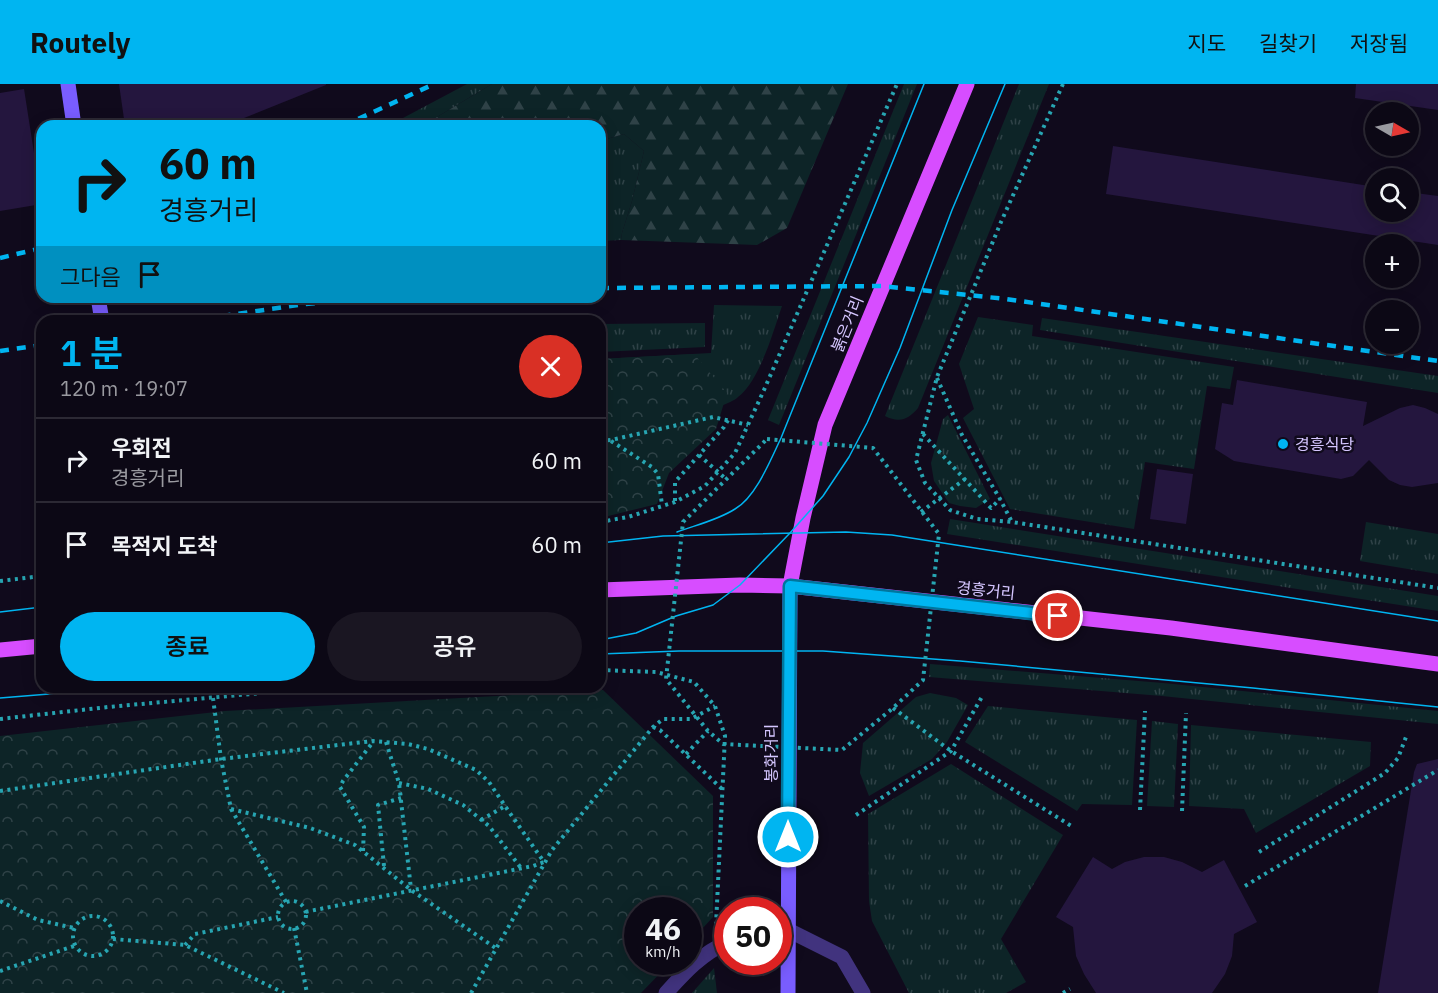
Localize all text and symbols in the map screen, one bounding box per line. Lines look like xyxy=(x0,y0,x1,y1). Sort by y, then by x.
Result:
text: Routely xyxy=(30,24,131,61)
text: 지도 xyxy=(1187,29,1226,57)
text: 길찾기 xyxy=(1259,29,1317,57)
text: 저장됨 xyxy=(1350,29,1408,57)
north arrow xyxy=(1365,102,1419,156)
map controls xyxy=(1365,102,1419,354)
text: 60 m xyxy=(159,136,257,191)
icon: right xyxy=(60,144,138,222)
button: search xyxy=(1365,168,1419,222)
text: 경흥거리 xyxy=(159,192,258,227)
button: + xyxy=(1365,234,1419,288)
icon: arrive xyxy=(133,258,166,291)
text: 그다음 xyxy=(60,262,121,291)
street label: 붉은거리 xyxy=(827,293,867,355)
button: − xyxy=(1365,300,1419,354)
text: 1 분 xyxy=(60,329,123,376)
button: close xyxy=(519,335,582,398)
text: 120 m · 19:07 xyxy=(60,375,188,402)
text: 우회전 xyxy=(111,433,172,462)
place label: 경흥식당 xyxy=(1295,434,1354,454)
marker: 경흥식당 xyxy=(1276,437,1290,451)
icon: right xyxy=(60,444,93,477)
text: 60 m xyxy=(531,446,582,475)
text: 경흥거리 xyxy=(111,464,185,491)
icon: arrive xyxy=(60,528,93,561)
text: 60 m xyxy=(531,530,582,559)
text: 목적지 도착 xyxy=(111,531,217,560)
street label: 경흥거리 xyxy=(956,577,1016,603)
pin xyxy=(1032,590,1083,641)
icon: arrive xyxy=(1041,599,1074,632)
button: 종료 xyxy=(60,612,315,681)
button: 공유 xyxy=(327,612,582,681)
street label: 봉화거리 xyxy=(761,724,781,782)
position arrow xyxy=(756,805,820,869)
speed limit sign: 50 xyxy=(714,897,792,975)
text: 46 xyxy=(645,909,681,948)
text: km/h xyxy=(645,942,681,961)

